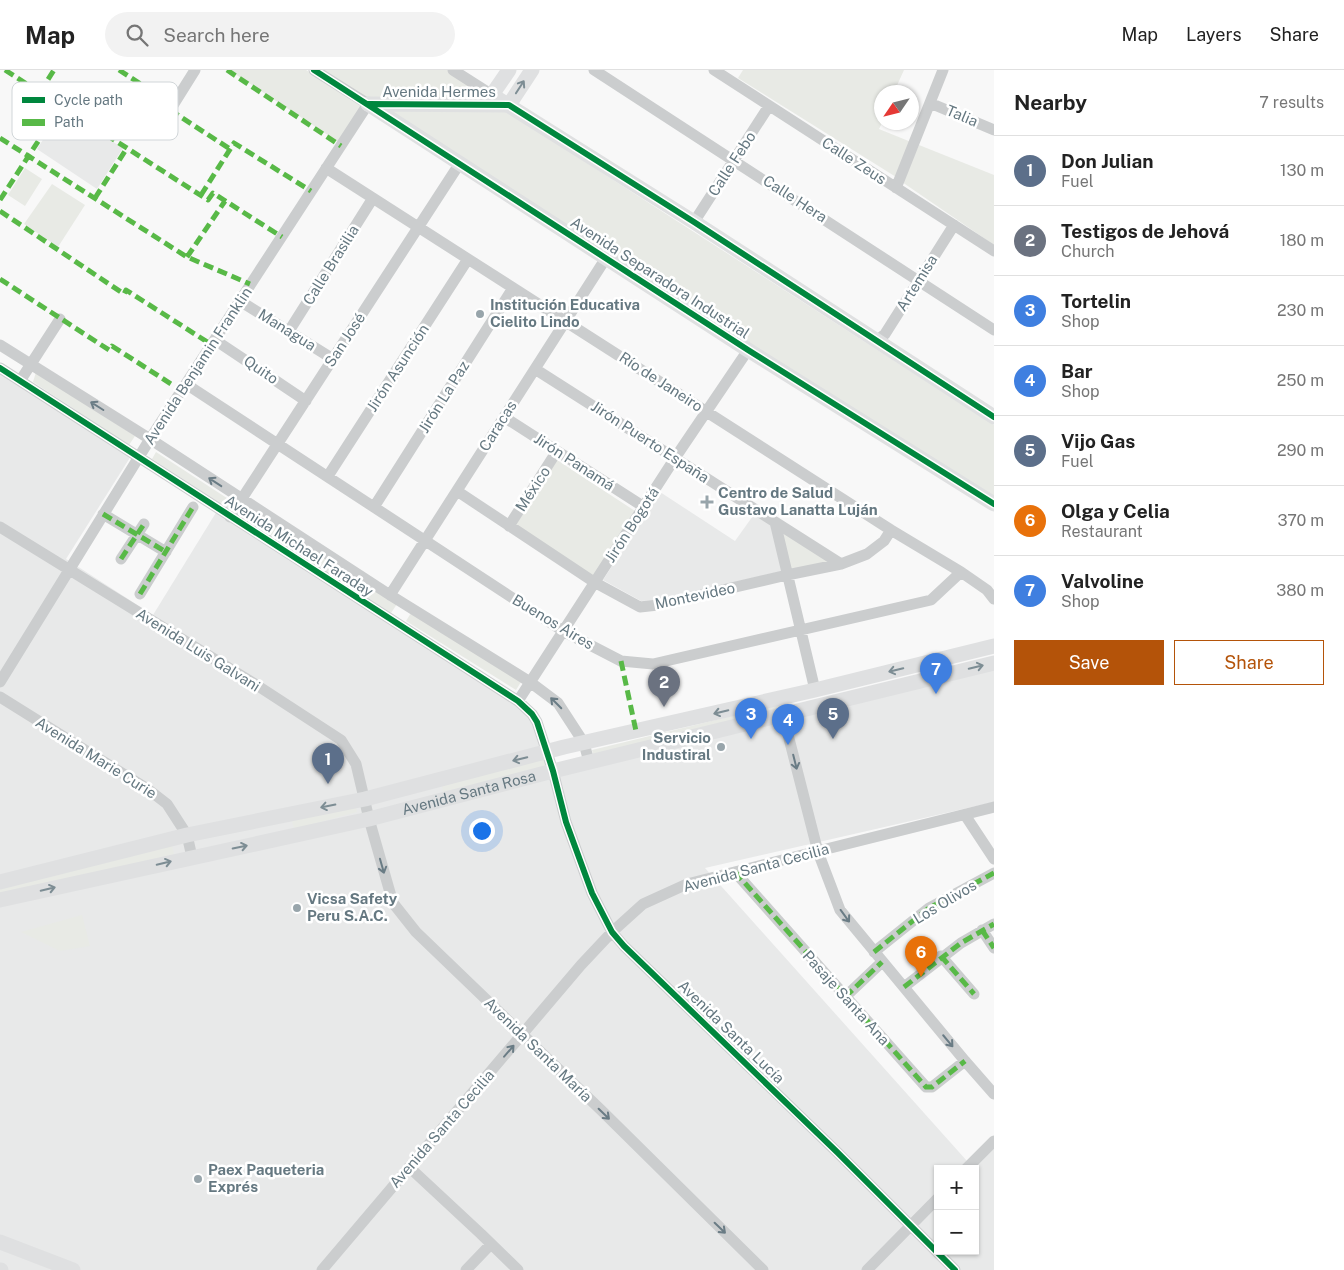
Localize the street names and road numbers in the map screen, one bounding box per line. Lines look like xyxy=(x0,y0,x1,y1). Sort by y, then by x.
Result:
street label: Avenida Hermes xyxy=(382,83,496,100)
street label: Talia xyxy=(944,101,981,130)
street label: Calle Febo xyxy=(704,128,759,199)
street label: Calle Zeus xyxy=(819,134,890,188)
street label: Calle Hera xyxy=(760,172,830,226)
street label: Avenida Separadora Industrial xyxy=(568,213,753,342)
street label: Calle Brasilia xyxy=(299,222,362,308)
street label: Artemisa xyxy=(893,252,940,314)
street label: Avenida Benjamin Franklin xyxy=(140,284,255,448)
street label: Managua xyxy=(255,305,319,354)
street label: San José xyxy=(321,310,368,370)
street label: Jirón Asunción xyxy=(363,321,432,415)
street label: Río de Janeiro xyxy=(616,348,706,415)
street label: Quito xyxy=(241,352,282,387)
street label: Jirón La Paz xyxy=(415,358,472,436)
street label: Caracas xyxy=(475,397,520,454)
street label: Jirón Puerto España xyxy=(588,397,712,486)
street label: Jirón Panamá xyxy=(531,429,618,494)
street label: México xyxy=(512,463,553,514)
street label: Jirón Bogotá xyxy=(601,484,662,565)
street label: Avenida Michael Faraday xyxy=(222,491,377,600)
street label: Montevideo xyxy=(653,579,736,612)
street label: Buenos Aires xyxy=(510,591,597,652)
street label: Avenida Luis Galvani xyxy=(133,605,263,695)
street label: Avenida Marie Curie xyxy=(33,713,160,802)
street label: Avenida Santa Rosa xyxy=(400,767,537,818)
street label: Avenida Santa Cecilia xyxy=(681,840,831,895)
street label: Los Olivos xyxy=(910,876,979,927)
street label: Pasaje Santa Ana xyxy=(799,947,893,1048)
street label: Avenida Santa Lucía xyxy=(675,977,788,1087)
street label: Avenida Santa María xyxy=(481,994,596,1105)
street label: Avenida Santa Cecilia xyxy=(386,1066,497,1191)

